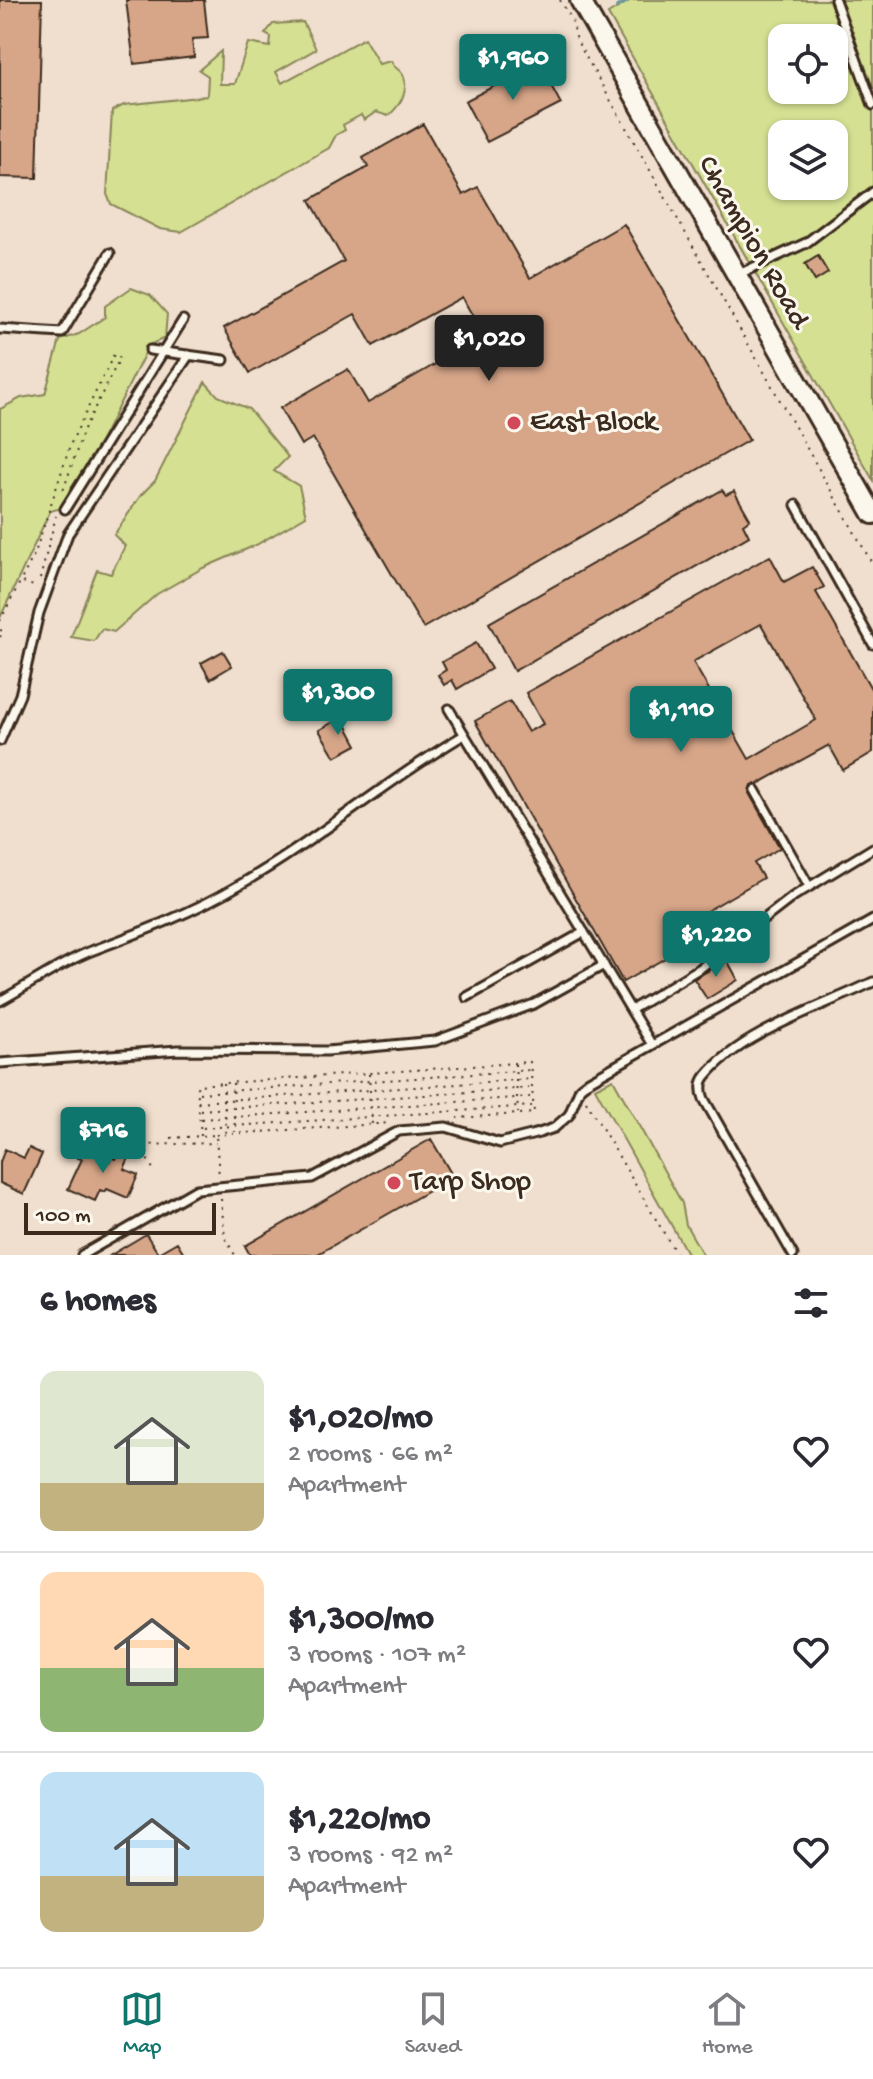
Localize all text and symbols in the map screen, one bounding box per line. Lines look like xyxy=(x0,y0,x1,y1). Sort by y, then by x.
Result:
map controls xyxy=(768,24,848,200)
button: locate xyxy=(768,24,848,104)
pin: $1,960 xyxy=(448,34,578,102)
text: $1,960 xyxy=(477,44,549,75)
button: layers xyxy=(768,120,848,200)
street label: Champion Road xyxy=(688,150,817,338)
pin: $1,020 xyxy=(424,315,554,383)
text: $1,020 xyxy=(453,325,525,356)
place label: East Block xyxy=(530,406,659,441)
marker: East Block xyxy=(505,414,523,432)
pin: $1,300 xyxy=(273,669,403,737)
text: $1,300 xyxy=(301,679,375,710)
pin: $1,110 xyxy=(616,686,746,754)
text: $1,110 xyxy=(648,696,714,727)
pin: $1,220 xyxy=(651,911,781,979)
text: $1,220 xyxy=(681,921,751,952)
pin: $716 xyxy=(56,1107,150,1175)
text: $716 xyxy=(79,1117,127,1148)
place label: Tarp Shop xyxy=(408,1166,531,1201)
marker: Tarp Shop xyxy=(385,1174,403,1192)
scale bar xyxy=(24,1199,216,1235)
text: 100 m xyxy=(36,1204,91,1230)
icon: filters xyxy=(789,1281,833,1325)
text: 6 homes xyxy=(40,1283,155,1323)
text: $1,020/mo xyxy=(288,1400,433,1440)
icon: home xyxy=(104,1403,200,1499)
icon: heart xyxy=(789,1429,833,1473)
text: 2 rooms · 66 m² xyxy=(288,1440,453,1471)
text: Apartment xyxy=(288,1471,405,1502)
text: $1,300/mo xyxy=(288,1601,434,1641)
icon: home xyxy=(104,1604,200,1700)
icon: heart xyxy=(789,1630,833,1674)
text: 3 rooms · 107 m² xyxy=(288,1641,466,1672)
text: Apartment xyxy=(288,1672,405,1703)
text: $1,220/mo xyxy=(288,1801,430,1841)
icon: home xyxy=(104,1804,200,1900)
icon: heart xyxy=(789,1830,833,1874)
text: 3 rooms · 92 m² xyxy=(288,1841,453,1872)
text: Apartment xyxy=(288,1872,405,1903)
tab: Map xyxy=(120,1987,164,2061)
tab: Saved xyxy=(405,1987,461,2061)
tab: Home xyxy=(702,1987,753,2061)

